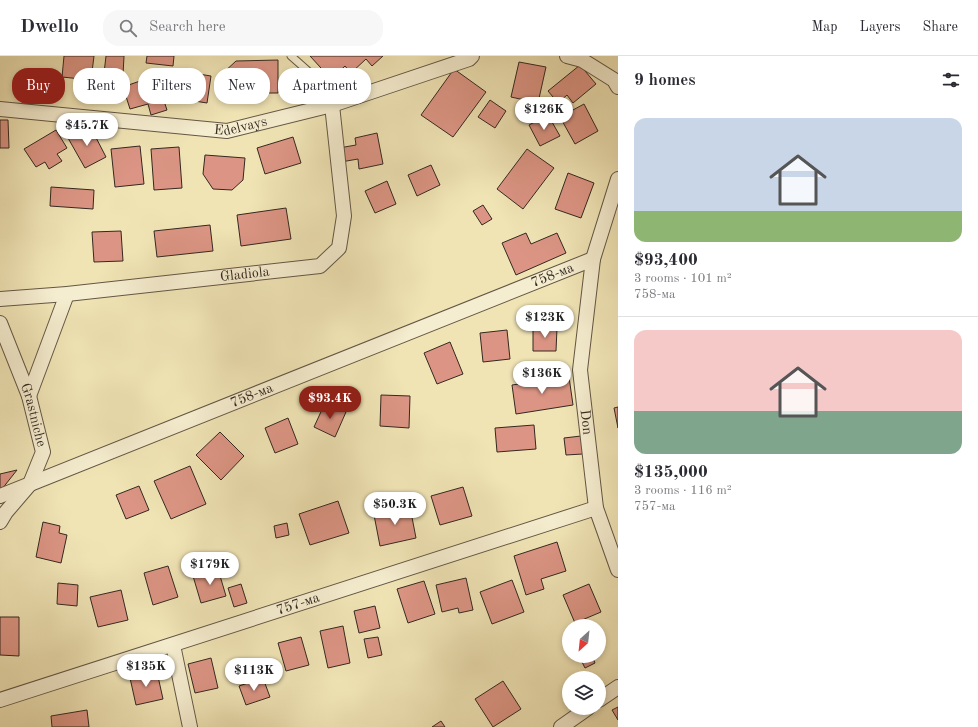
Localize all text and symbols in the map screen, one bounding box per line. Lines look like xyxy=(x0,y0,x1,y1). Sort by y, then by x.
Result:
search box xyxy=(103,10,383,46)
icon: search xyxy=(117,17,139,39)
text: Dwello xyxy=(20,18,79,37)
text: Search here xyxy=(149,20,226,35)
text: Map xyxy=(812,20,838,34)
text: Layers xyxy=(860,20,901,34)
text: Share xyxy=(923,20,958,34)
chip: Buy xyxy=(12,68,65,104)
chip: Rent xyxy=(73,68,130,104)
chip: Filters xyxy=(138,68,206,104)
chip: New xyxy=(214,68,270,104)
chip: Apartment xyxy=(278,68,371,104)
icon: filters xyxy=(940,69,962,91)
text: 9 homes xyxy=(634,72,696,89)
pin: $126K xyxy=(516,97,572,131)
text: $126K xyxy=(524,103,564,116)
pin: $45.7K xyxy=(54,113,120,147)
street label: Edelvays xyxy=(213,114,269,139)
text: $45.7K xyxy=(65,119,109,132)
icon: home xyxy=(762,144,834,216)
text: $93,400 xyxy=(634,252,698,269)
street label: 758-ма xyxy=(529,260,576,290)
street label: Gladiola xyxy=(219,265,270,284)
text: 3 rooms · 101 m² xyxy=(634,272,732,285)
text: 758-ма xyxy=(634,288,675,301)
pin: $123K xyxy=(517,305,573,339)
text: $123K xyxy=(525,311,565,324)
icon: home xyxy=(762,356,834,428)
pin: $136K xyxy=(514,361,570,395)
text: $136K xyxy=(522,367,562,380)
street label: Grastniche xyxy=(18,381,48,448)
street label: 758-ма xyxy=(228,381,275,410)
pin: $93.4K xyxy=(297,386,363,420)
text: $93.4K xyxy=(308,392,352,405)
street label: Don xyxy=(578,409,595,436)
text: $135,000 xyxy=(634,464,708,481)
text: 3 rooms · 116 m² xyxy=(634,484,732,497)
pin: $50.3K xyxy=(362,492,428,526)
text: $50.3K xyxy=(373,498,417,511)
text: 757-ма xyxy=(634,500,675,513)
pin: $179K xyxy=(182,552,238,586)
text: $179K xyxy=(190,558,230,571)
street label: 757-ма xyxy=(275,591,321,618)
north arrow xyxy=(562,619,606,663)
map controls xyxy=(562,619,606,715)
pin: $135K xyxy=(118,654,174,688)
pin: $113K xyxy=(226,658,282,692)
text: $135K xyxy=(126,660,166,673)
text: $113K xyxy=(234,664,274,677)
button: layers xyxy=(562,671,606,715)

